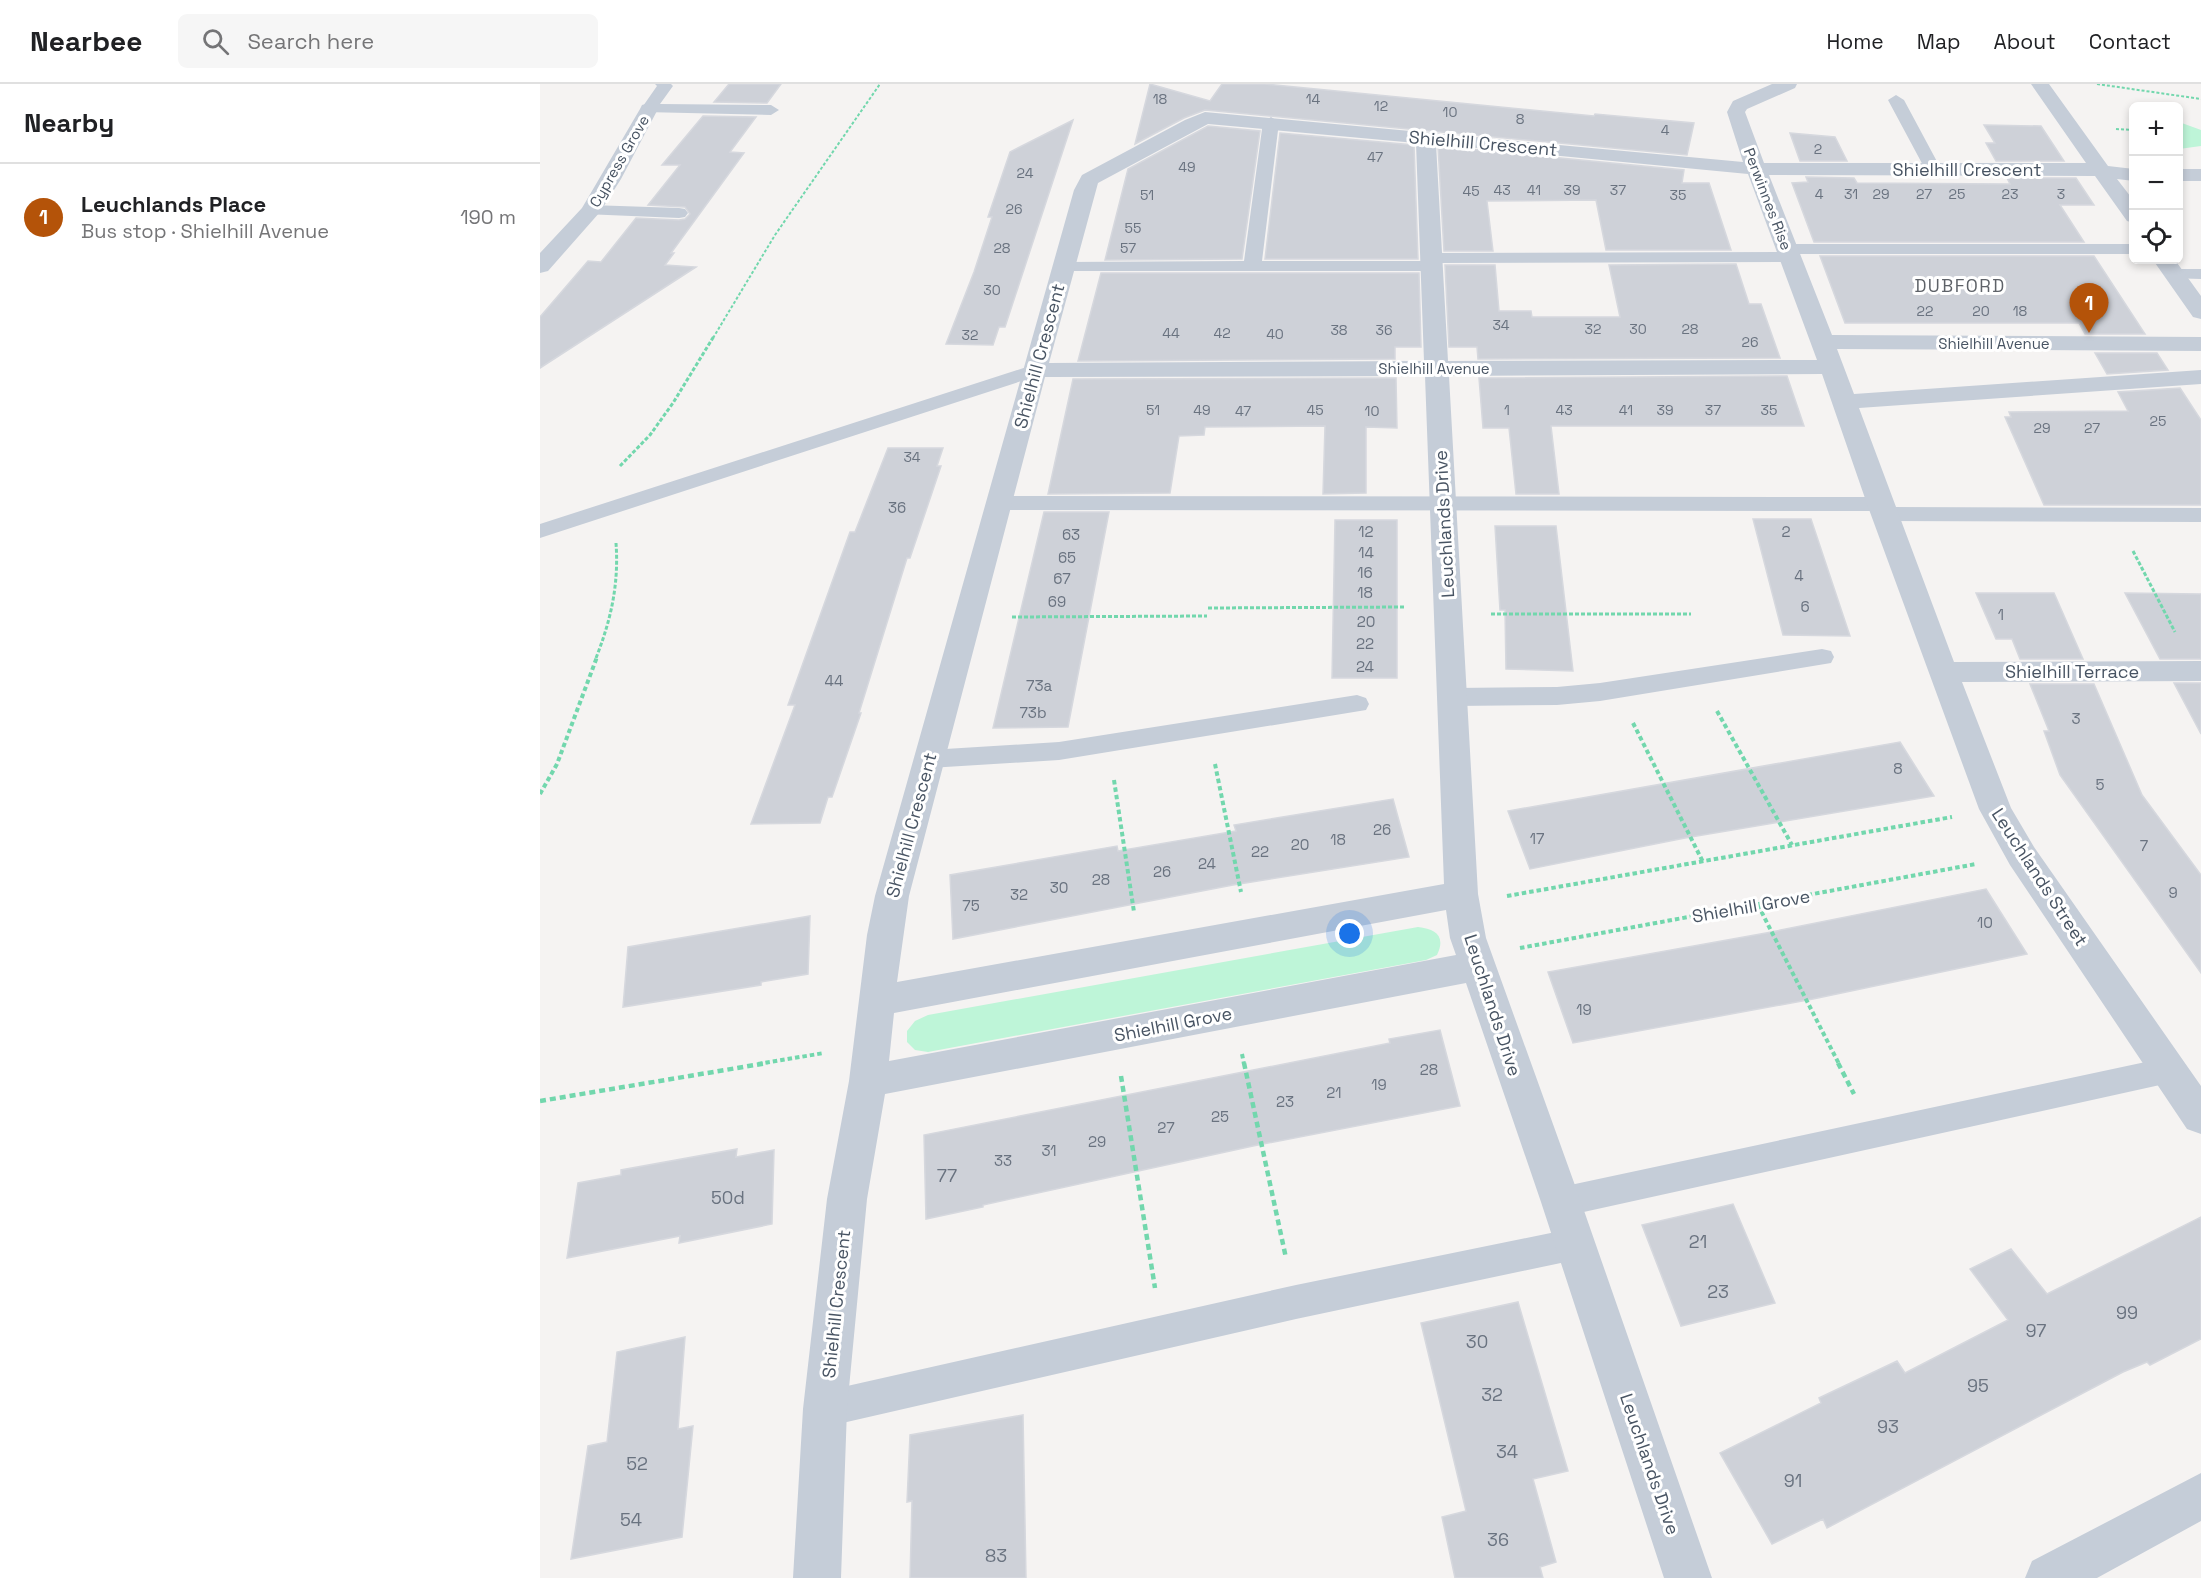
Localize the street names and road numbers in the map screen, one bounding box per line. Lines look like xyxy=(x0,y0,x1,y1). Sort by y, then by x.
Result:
street label: Cypress Grove xyxy=(585,111,653,210)
street label: Shielhill Crescent xyxy=(1408,125,1558,161)
street label: Perwinnes Rise xyxy=(1740,145,1796,253)
street label: Shielhill Crescent xyxy=(1892,158,2042,181)
street label: Shielhill Crescent xyxy=(1009,281,1069,431)
street label: Shielhill Avenue xyxy=(1938,334,2050,353)
street label: Shielhill Avenue xyxy=(1378,359,1490,378)
street label: Leuchlands Drive xyxy=(1429,450,1459,598)
street label: Shielhill Terrace xyxy=(2005,660,2139,683)
street label: Shielhill Crescent xyxy=(881,750,941,900)
street label: Leuchlands Street xyxy=(1987,804,2093,950)
street label: Shielhill Grove xyxy=(1690,884,1812,928)
street label: Leuchlands Drive xyxy=(1459,931,1527,1079)
street label: Shielhill Grove xyxy=(1112,1001,1234,1047)
street label: Shielhill Crescent xyxy=(817,1229,855,1379)
street label: Leuchlands Drive xyxy=(1615,1390,1685,1538)

